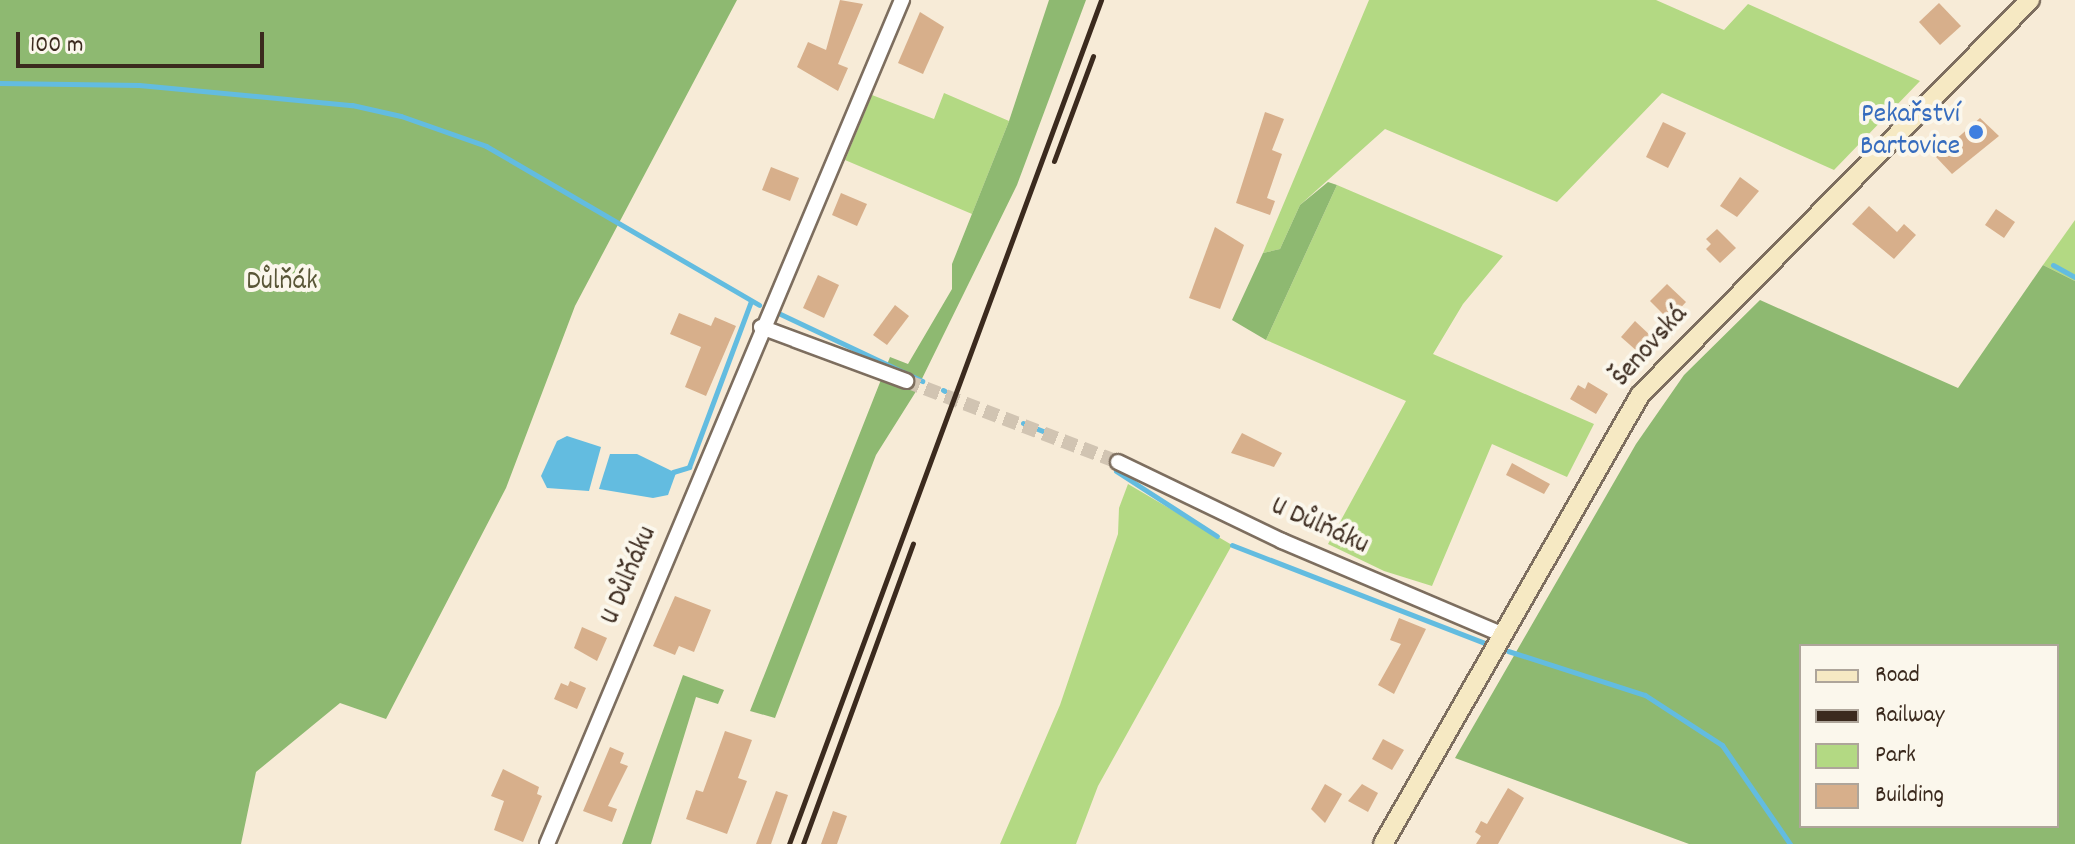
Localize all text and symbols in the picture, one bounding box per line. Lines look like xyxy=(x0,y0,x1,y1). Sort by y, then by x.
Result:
scale bar xyxy=(20,16,268,66)
text: 100 m xyxy=(30,29,83,63)
place label: Pekařství Bartovice xyxy=(1860,99,1960,165)
marker: Pekařství Bartovice xyxy=(1967,123,1985,141)
park label: Důlňák xyxy=(246,266,318,300)
street label: Šenovská xyxy=(1606,299,1696,395)
street label: U Důlňáku xyxy=(1265,491,1373,563)
street label: U Důlňáku xyxy=(594,522,666,630)
legend xyxy=(1799,644,2059,828)
text: Road xyxy=(1875,659,1920,693)
text: Railway xyxy=(1875,699,1944,733)
text: Park xyxy=(1875,739,1916,773)
text: Building xyxy=(1875,779,1944,813)

